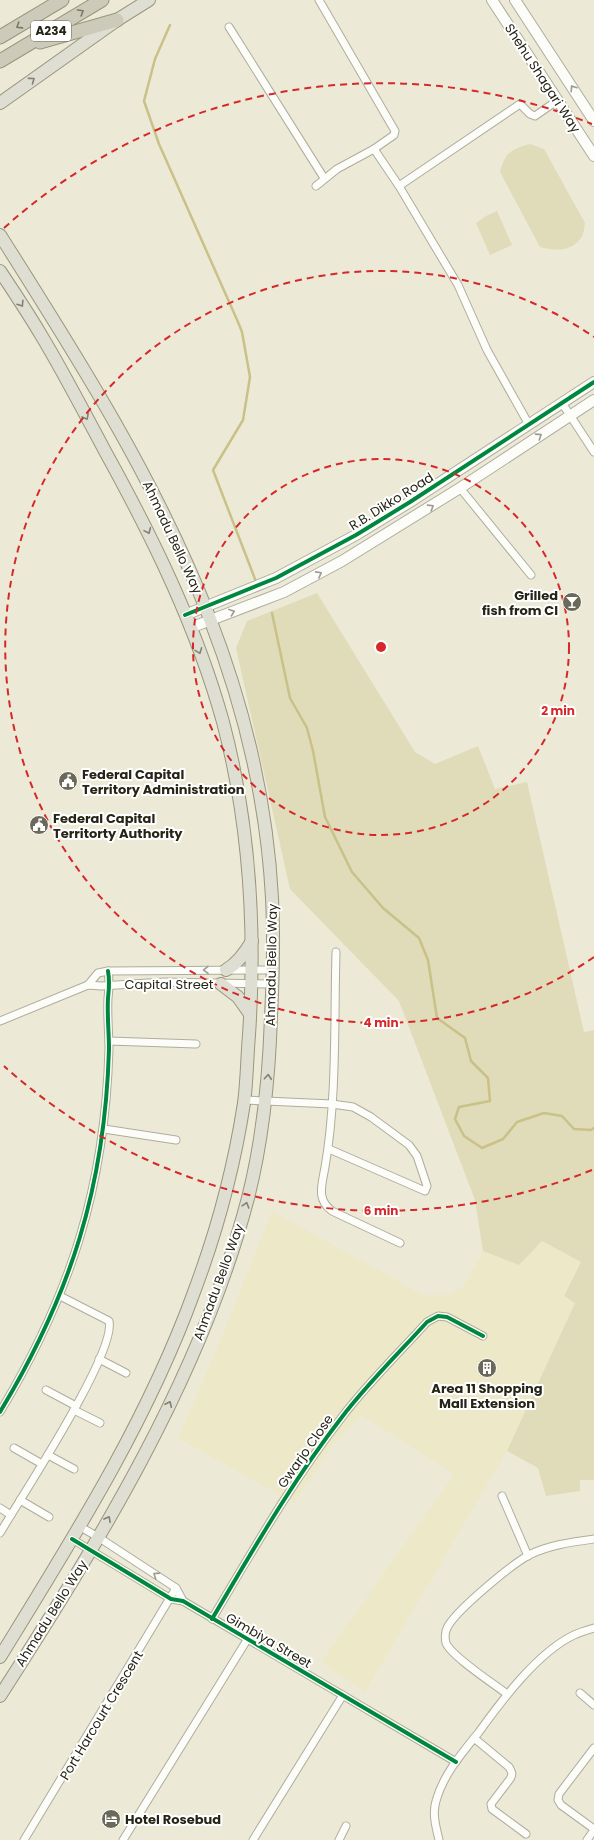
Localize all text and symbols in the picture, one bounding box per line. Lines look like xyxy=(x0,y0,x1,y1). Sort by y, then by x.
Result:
one-way arrow xyxy=(77,10,84,17)
street label: Shehu Shagari Way xyxy=(500,20,585,137)
one-way arrow xyxy=(16,21,23,28)
road number: A234 xyxy=(31,21,71,41)
one-way arrow xyxy=(27,78,34,85)
one-way arrow xyxy=(570,85,577,92)
one-way arrow xyxy=(16,300,24,307)
one-way arrow xyxy=(82,412,89,420)
one-way arrow xyxy=(535,434,542,441)
street label: R.B. Dikko Road xyxy=(345,468,437,535)
street label: Ahmadu Bello Way xyxy=(138,478,207,598)
one-way arrow xyxy=(426,505,433,512)
one-way arrow xyxy=(143,527,151,534)
one-way arrow xyxy=(314,571,322,578)
place label: Grilled fish from CI xyxy=(482,586,558,620)
bar icon: Grilled fish from CI xyxy=(561,591,583,613)
one-way arrow xyxy=(228,609,235,617)
centre of rings xyxy=(374,640,388,654)
one-way arrow xyxy=(194,647,202,654)
text: 2 min xyxy=(541,702,575,719)
place label: Federal Capital Territory Administration xyxy=(82,765,245,799)
public building icon: Federal Capital Territory Administration xyxy=(57,770,79,792)
place label: Federal Capital Territorty Authority xyxy=(53,809,183,843)
public building icon: Federal Capital Territorty Authority xyxy=(28,814,50,836)
street label: Ahmadu Bello Way xyxy=(261,903,282,1027)
one-way arrow xyxy=(203,966,209,974)
street label: Capital Street xyxy=(124,975,214,994)
text: 4 min xyxy=(363,1014,399,1031)
one-way arrow xyxy=(264,1074,273,1080)
one-way arrow xyxy=(241,1201,250,1208)
text: 6 min xyxy=(364,1202,398,1219)
street label: Ahmadu Bello Way xyxy=(189,1221,249,1343)
building icon: Area 11 Shopping Mall Extension xyxy=(476,1357,498,1379)
place label: Area 11 Shopping Mall Extension xyxy=(431,1379,543,1413)
one-way arrow xyxy=(164,1401,172,1409)
street label: Gwarjo Close xyxy=(273,1411,338,1492)
one-way arrow xyxy=(103,1516,110,1523)
street label: Ahmadu Bello Way xyxy=(11,1556,92,1670)
one-way arrow xyxy=(153,1572,160,1580)
street label: Gimbiya Street xyxy=(222,1608,315,1673)
street label: Port Harcourt Crescent xyxy=(55,1647,148,1784)
hotel icon: Hotel Rosebud xyxy=(100,1808,122,1830)
place label: Hotel Rosebud xyxy=(125,1810,221,1829)

